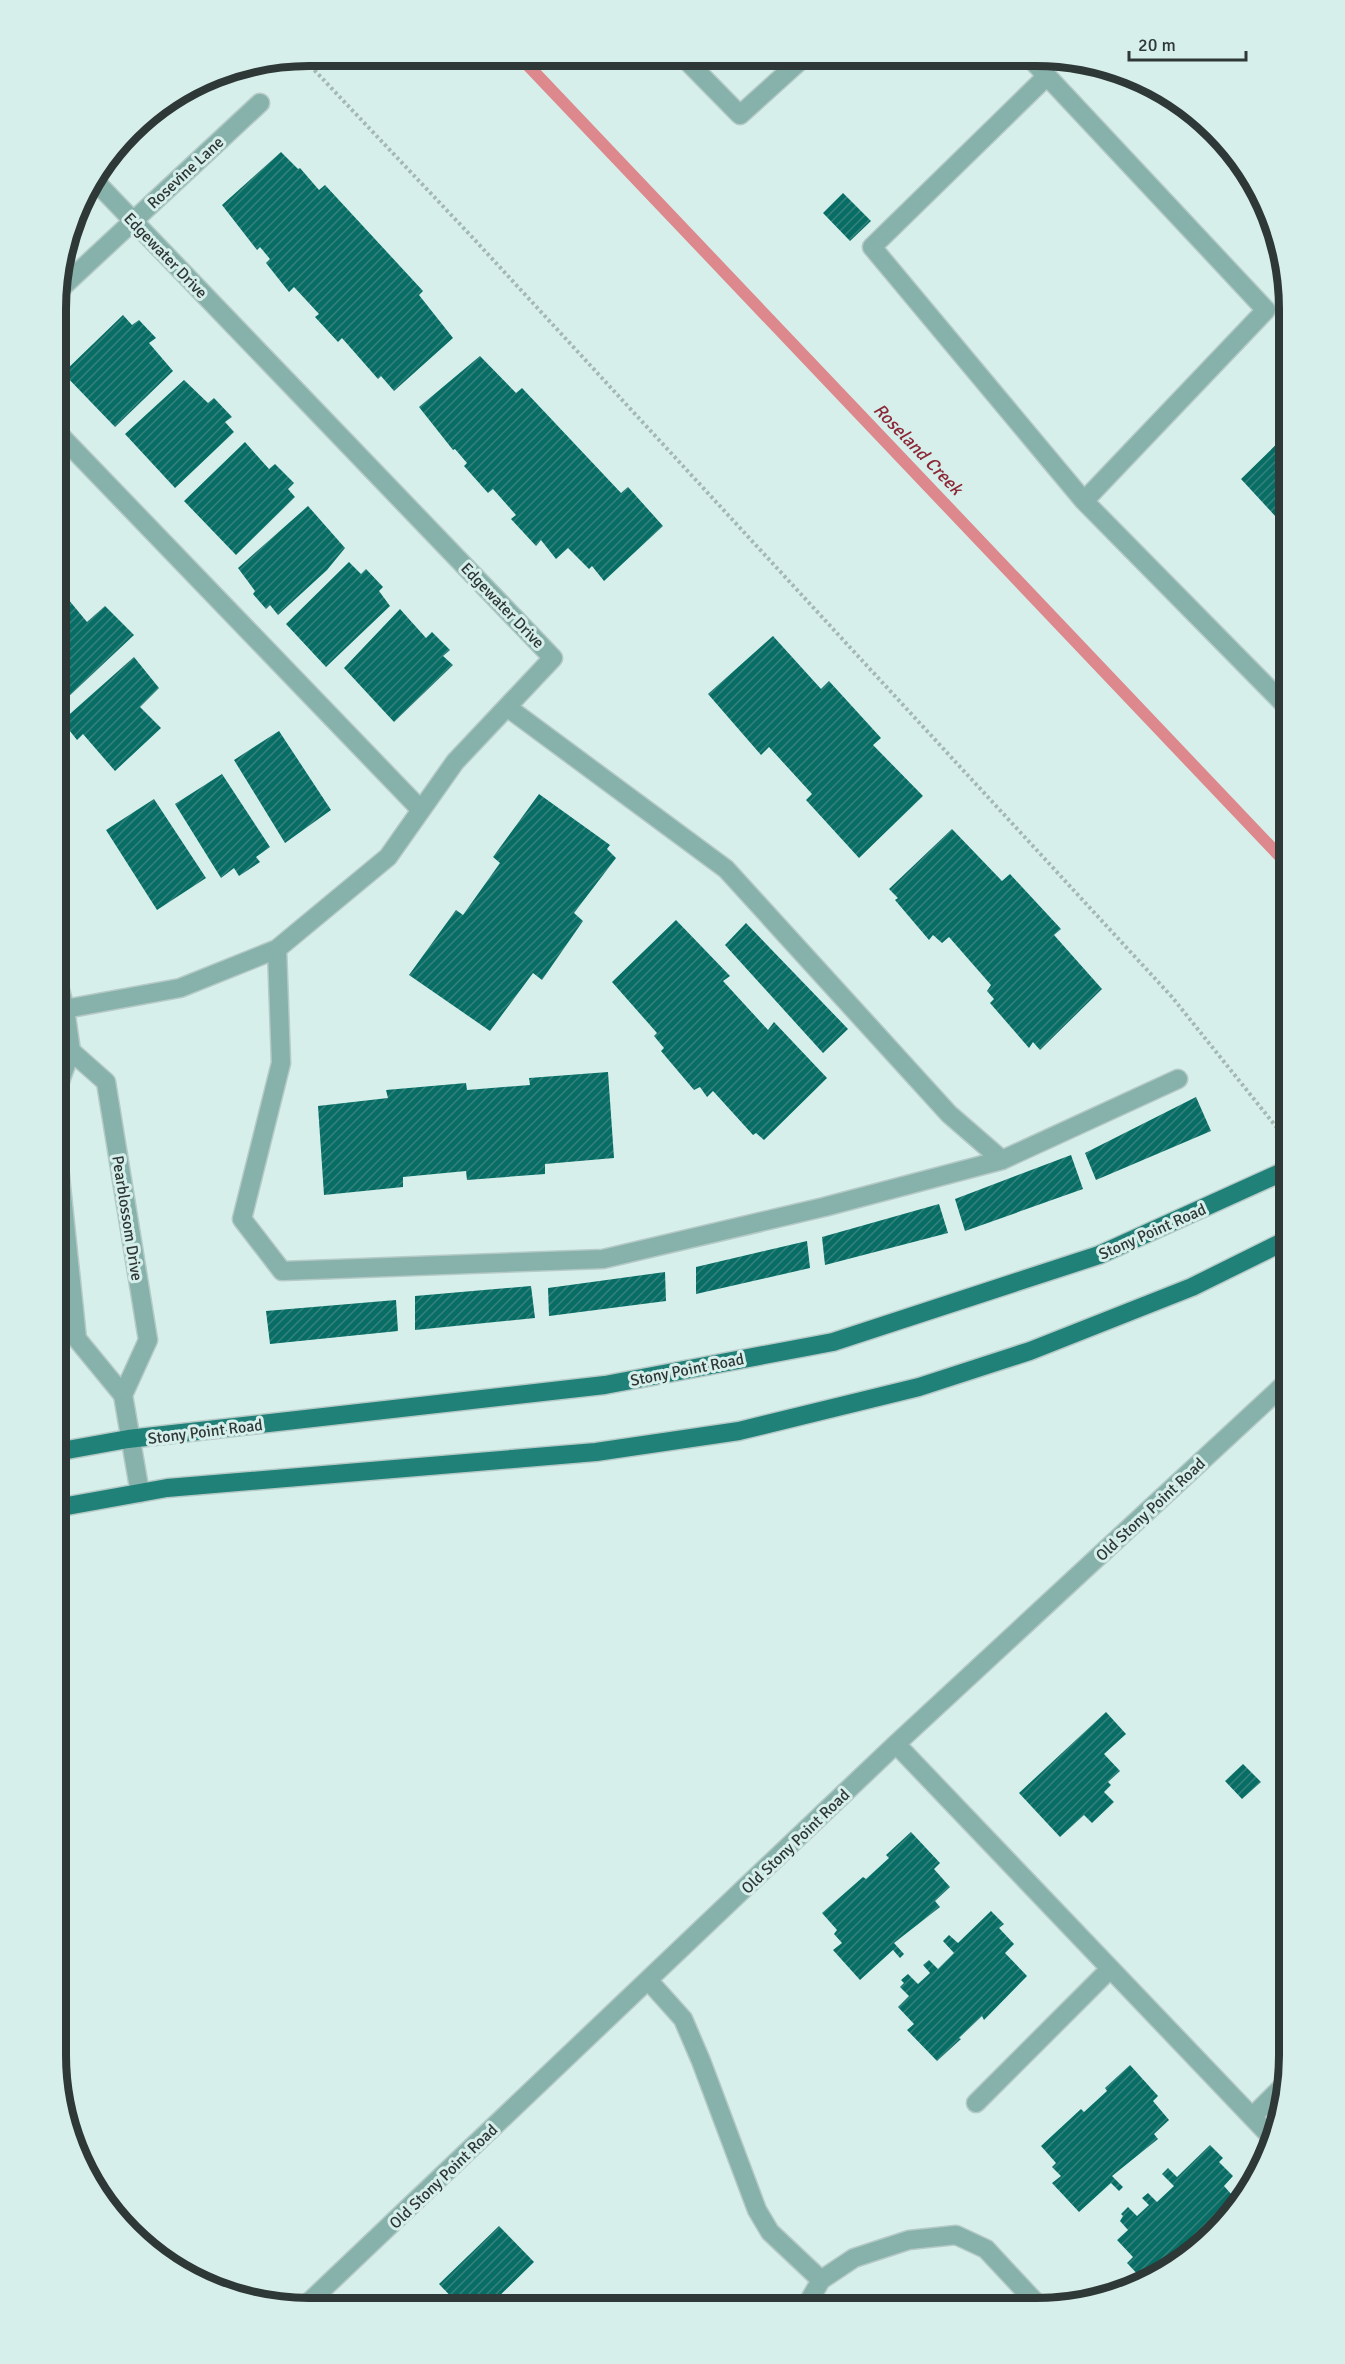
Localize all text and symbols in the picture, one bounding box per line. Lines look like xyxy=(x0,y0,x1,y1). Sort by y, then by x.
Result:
scale bar xyxy=(1129,24,1246,62)
text: 20 m xyxy=(1138,34,1176,56)
street label: Rosevine Lane xyxy=(143,132,228,213)
street label: Edgewater Drive xyxy=(119,209,211,303)
water label: Roseland Creek xyxy=(869,399,969,501)
street label: Edgewater Drive xyxy=(456,559,548,653)
street label: Pearblossom Drive xyxy=(107,1154,147,1282)
street label: Stony Point Road xyxy=(1096,1199,1209,1265)
street label: Stony Point Road xyxy=(629,1349,746,1391)
street label: Stony Point Road xyxy=(147,1415,264,1449)
street label: Old Stony Point Road xyxy=(1092,1454,1210,1566)
street label: Old Stony Point Road xyxy=(737,1785,854,1898)
street label: Old Stony Point Road xyxy=(385,2120,502,2233)

